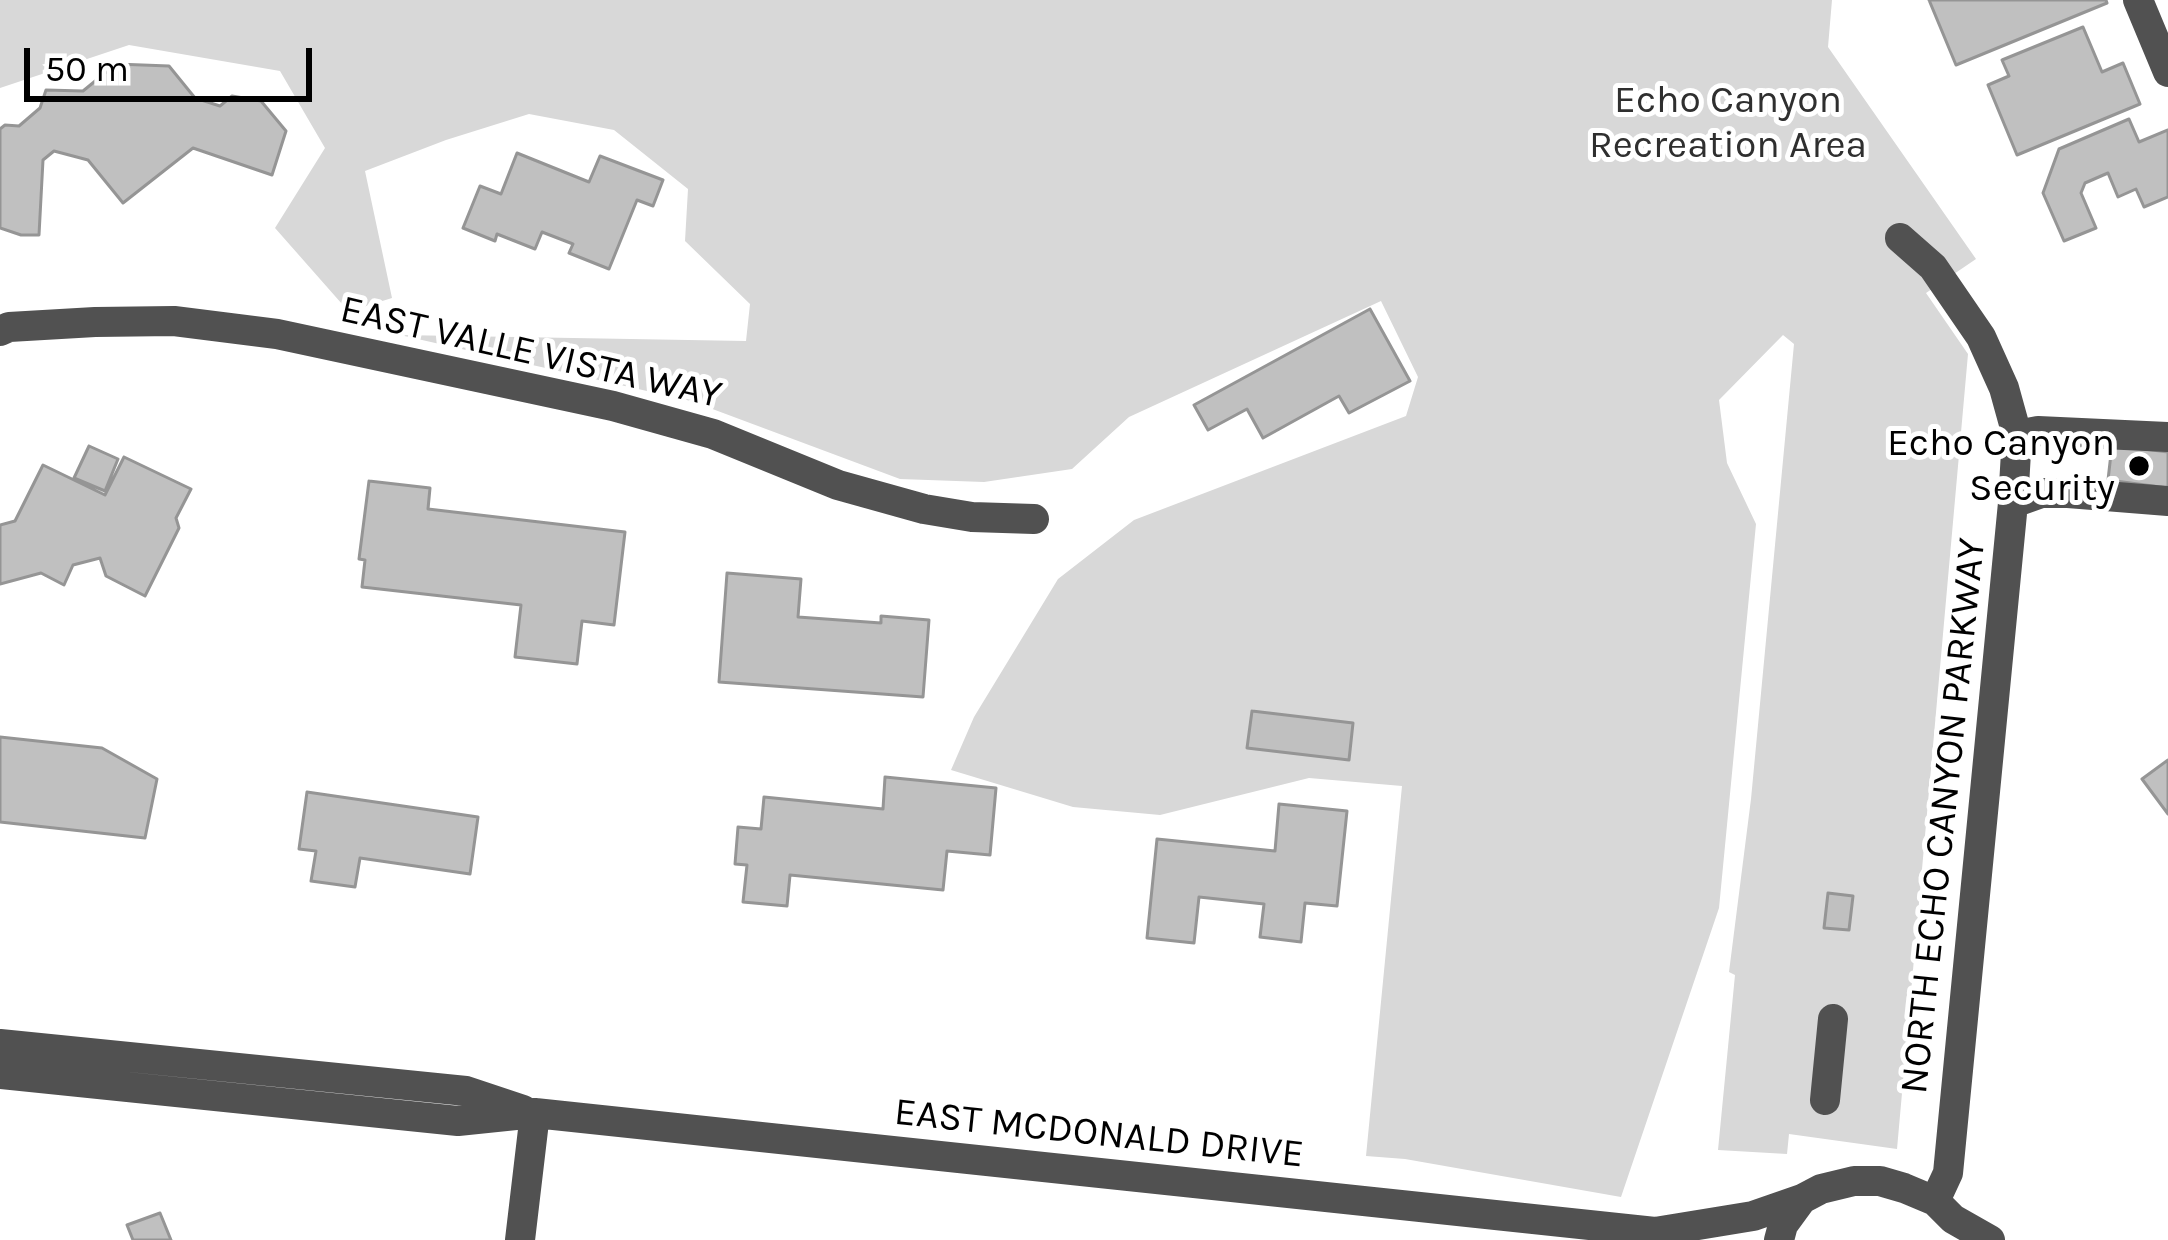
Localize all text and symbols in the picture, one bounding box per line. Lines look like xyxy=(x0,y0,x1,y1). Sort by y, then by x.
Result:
scale bar xyxy=(30,24,318,98)
text: 50 m xyxy=(45,48,129,90)
park label: Echo Canyon Recreation Area xyxy=(1589,78,1867,169)
street label: EAST VALLE VISTA WAY xyxy=(336,286,726,420)
place label: Echo Canyon Security xyxy=(1887,421,2115,512)
marker: Echo Canyon Security xyxy=(2126,453,2152,479)
street label: NORTH ECHO CANYON PARKWAY xyxy=(1892,536,1996,1096)
street label: EAST MCDONALD DRIVE xyxy=(892,1089,1306,1179)

